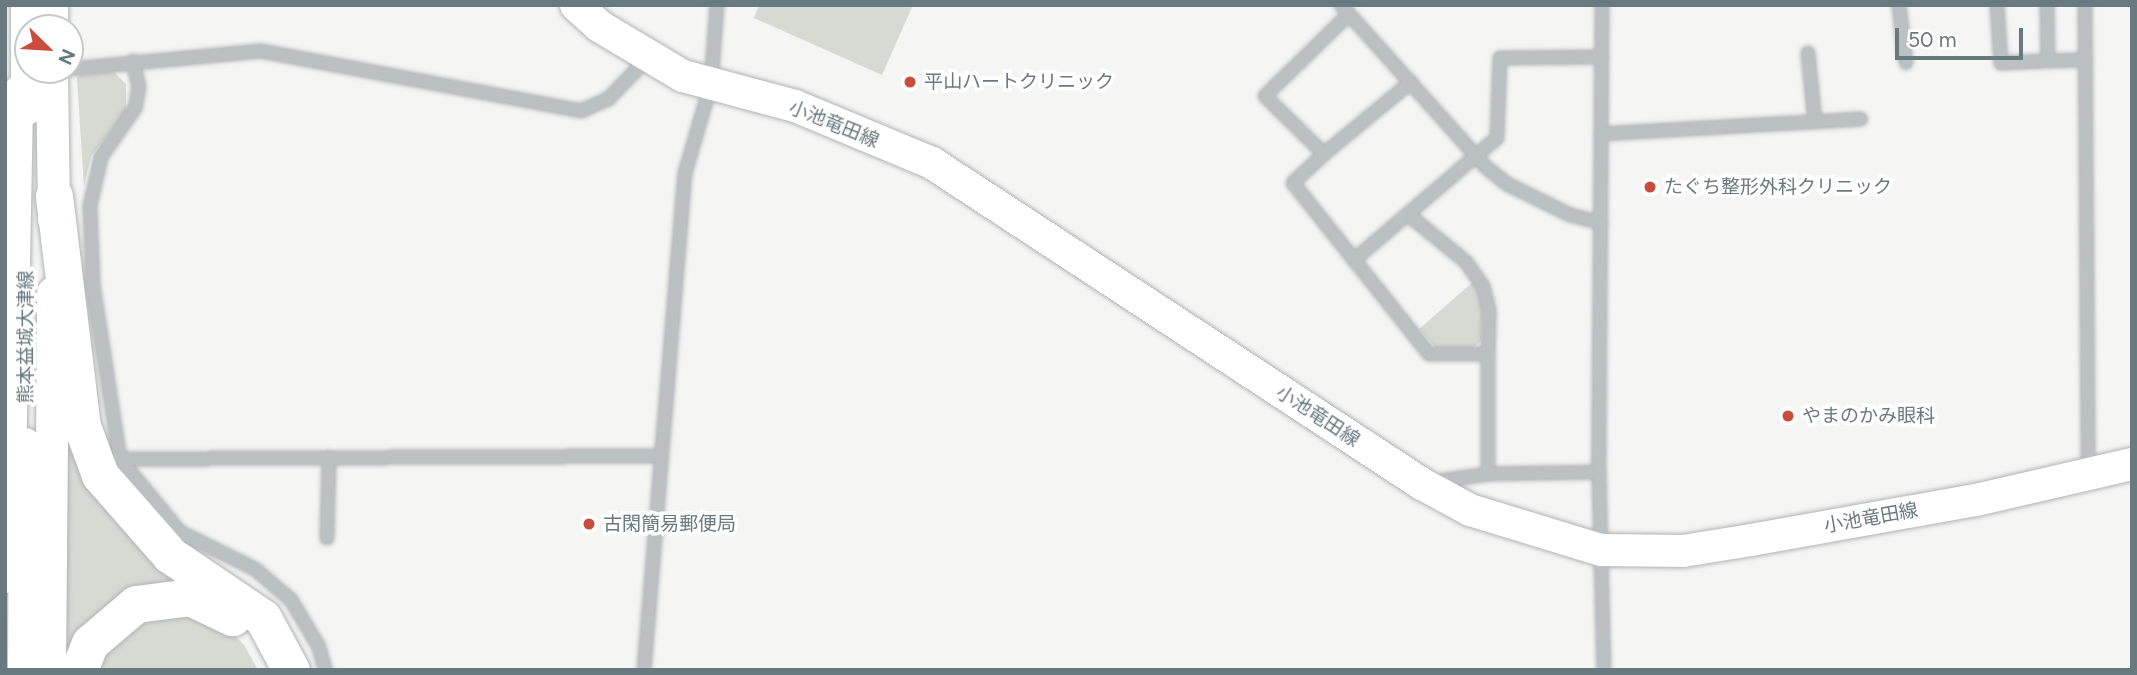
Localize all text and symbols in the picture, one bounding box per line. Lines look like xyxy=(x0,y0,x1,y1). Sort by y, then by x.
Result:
north arrow xyxy=(14,14,84,84)
scale bar xyxy=(1899,14,2027,58)
text: 50 m xyxy=(1908,27,1957,52)
text: N xyxy=(53,46,80,68)
place label: 平山ハートクリニック xyxy=(924,71,1114,93)
marker: 平山ハートクリニック xyxy=(902,74,918,90)
street label: 小池竜田線 xyxy=(786,96,882,152)
place label: たぐち整形外科クリニック xyxy=(1664,176,1892,198)
marker: たぐち整形外科クリニック xyxy=(1642,179,1658,195)
street label: 熊本益城大津線 xyxy=(15,271,37,403)
street label: 小池竜田線 xyxy=(1272,381,1364,451)
place label: やまのかみ眼科 xyxy=(1802,405,1935,427)
marker: やまのかみ眼科 xyxy=(1780,408,1796,424)
street label: 小池竜田線 xyxy=(1822,499,1920,537)
place label: 古閑簡易郵便局 xyxy=(603,513,736,535)
marker: 古閑簡易郵便局 xyxy=(581,516,597,532)

